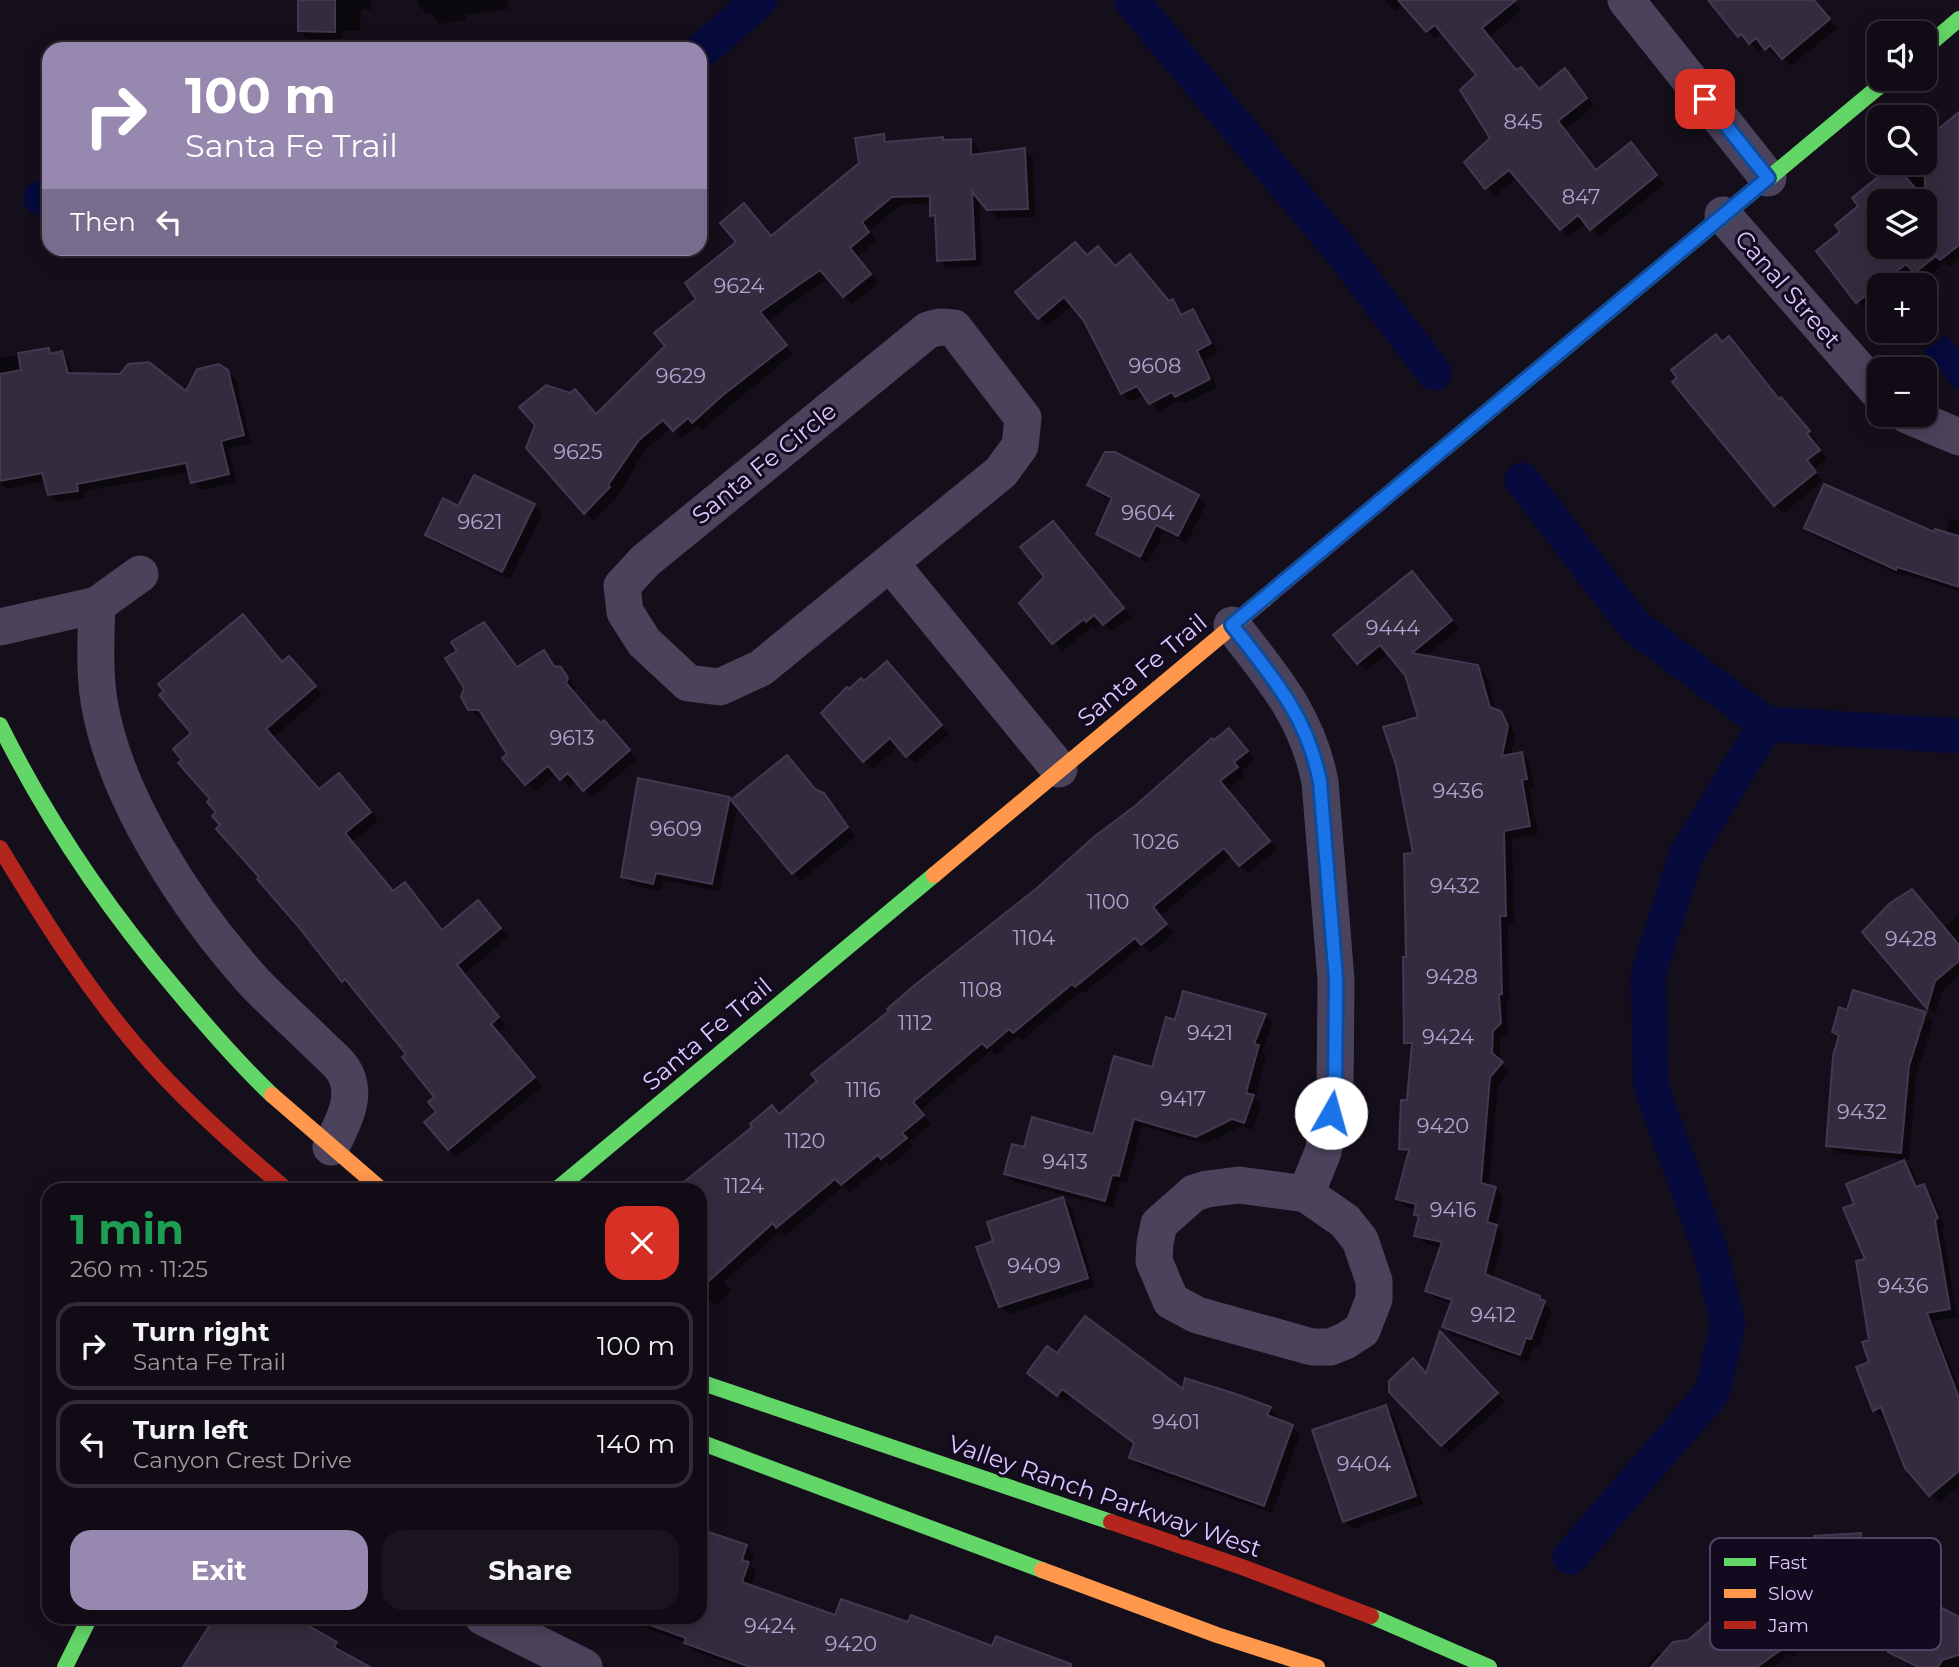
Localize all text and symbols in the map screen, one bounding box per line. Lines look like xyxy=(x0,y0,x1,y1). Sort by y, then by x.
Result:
map controls xyxy=(1867,21,1937,427)
button: sound xyxy=(1867,21,1937,91)
text: 100 m xyxy=(185,66,336,125)
pin xyxy=(1675,69,1735,129)
icon: right xyxy=(70,70,161,161)
icon: arrive xyxy=(1686,80,1724,118)
button: search xyxy=(1867,105,1937,175)
house number: 845 xyxy=(1503,109,1543,134)
text: Santa Fe Trail xyxy=(185,126,398,165)
house number: 847 xyxy=(1562,184,1600,209)
button: layers xyxy=(1867,189,1937,259)
icon: left xyxy=(150,203,188,241)
text: Then xyxy=(70,206,136,238)
street label: Canal Street xyxy=(1729,224,1847,354)
house number: 9624 xyxy=(714,273,765,298)
button: + xyxy=(1867,273,1937,343)
house number: 9608 xyxy=(1129,353,1181,378)
button: − xyxy=(1867,357,1937,427)
house number: 9629 xyxy=(656,363,706,388)
street label: Santa Fe Circle xyxy=(686,396,842,530)
house number: 9625 xyxy=(553,439,603,464)
house number: 9604 xyxy=(1121,500,1175,525)
house number: 9621 xyxy=(457,509,503,534)
street label: Santa Fe Trail xyxy=(1072,608,1212,732)
house number: 9444 xyxy=(1366,615,1420,640)
house number: 9613 xyxy=(549,725,595,750)
house number: 9436 xyxy=(1433,778,1484,803)
house number: 9609 xyxy=(650,816,702,841)
house number: 1026 xyxy=(1133,829,1179,854)
house number: 9432 xyxy=(1430,873,1480,898)
house number: 1100 xyxy=(1087,889,1129,914)
house number: 1104 xyxy=(1013,925,1056,950)
house number: 9428 xyxy=(1885,926,1937,951)
house number: 9428 xyxy=(1426,964,1478,989)
street label: Santa Fe Trail xyxy=(637,972,777,1096)
house number: 1108 xyxy=(960,977,1002,1002)
house number: 1112 xyxy=(898,1010,932,1035)
house number: 9421 xyxy=(1187,1020,1233,1045)
house number: 9424 xyxy=(1422,1024,1474,1049)
position arrow xyxy=(1294,1076,1368,1150)
house number: 1116 xyxy=(845,1077,881,1102)
house number: 9417 xyxy=(1160,1086,1206,1111)
house number: 9432 xyxy=(1837,1099,1887,1124)
house number: 9420 xyxy=(1417,1113,1469,1138)
house number: 1120 xyxy=(785,1128,825,1153)
house number: 9413 xyxy=(1042,1149,1088,1174)
house number: 1124 xyxy=(724,1173,764,1198)
house number: 9416 xyxy=(1430,1197,1476,1222)
text: 1 min xyxy=(70,1203,184,1255)
button: close xyxy=(605,1206,679,1280)
house number: 9409 xyxy=(1007,1253,1061,1278)
text: 260 m · 11:25 xyxy=(70,1255,208,1283)
house number: 9436 xyxy=(1878,1273,1929,1298)
house number: 9412 xyxy=(1470,1302,1516,1327)
text: Turn right xyxy=(133,1316,269,1348)
icon: right xyxy=(74,1327,112,1365)
text: 100 m xyxy=(597,1330,675,1362)
text: Santa Fe Trail xyxy=(133,1348,286,1376)
house number: 9401 xyxy=(1152,1409,1200,1434)
text: Turn left xyxy=(133,1414,249,1446)
icon: left xyxy=(74,1425,112,1463)
text: 140 m xyxy=(597,1428,675,1460)
street label: Valley Ranch Parkway West xyxy=(945,1429,1265,1563)
text: Canyon Crest Drive xyxy=(133,1446,352,1474)
house number: 9404 xyxy=(1337,1451,1391,1476)
button: Exit xyxy=(70,1530,368,1610)
button: Share xyxy=(382,1530,679,1610)
legend xyxy=(1710,1538,1941,1650)
text: Fast xyxy=(1768,1551,1808,1574)
text: Slow xyxy=(1768,1582,1813,1605)
house number: 9424 xyxy=(744,1613,796,1638)
text: Jam xyxy=(1767,1614,1809,1637)
house number: 9420 xyxy=(825,1631,877,1656)

